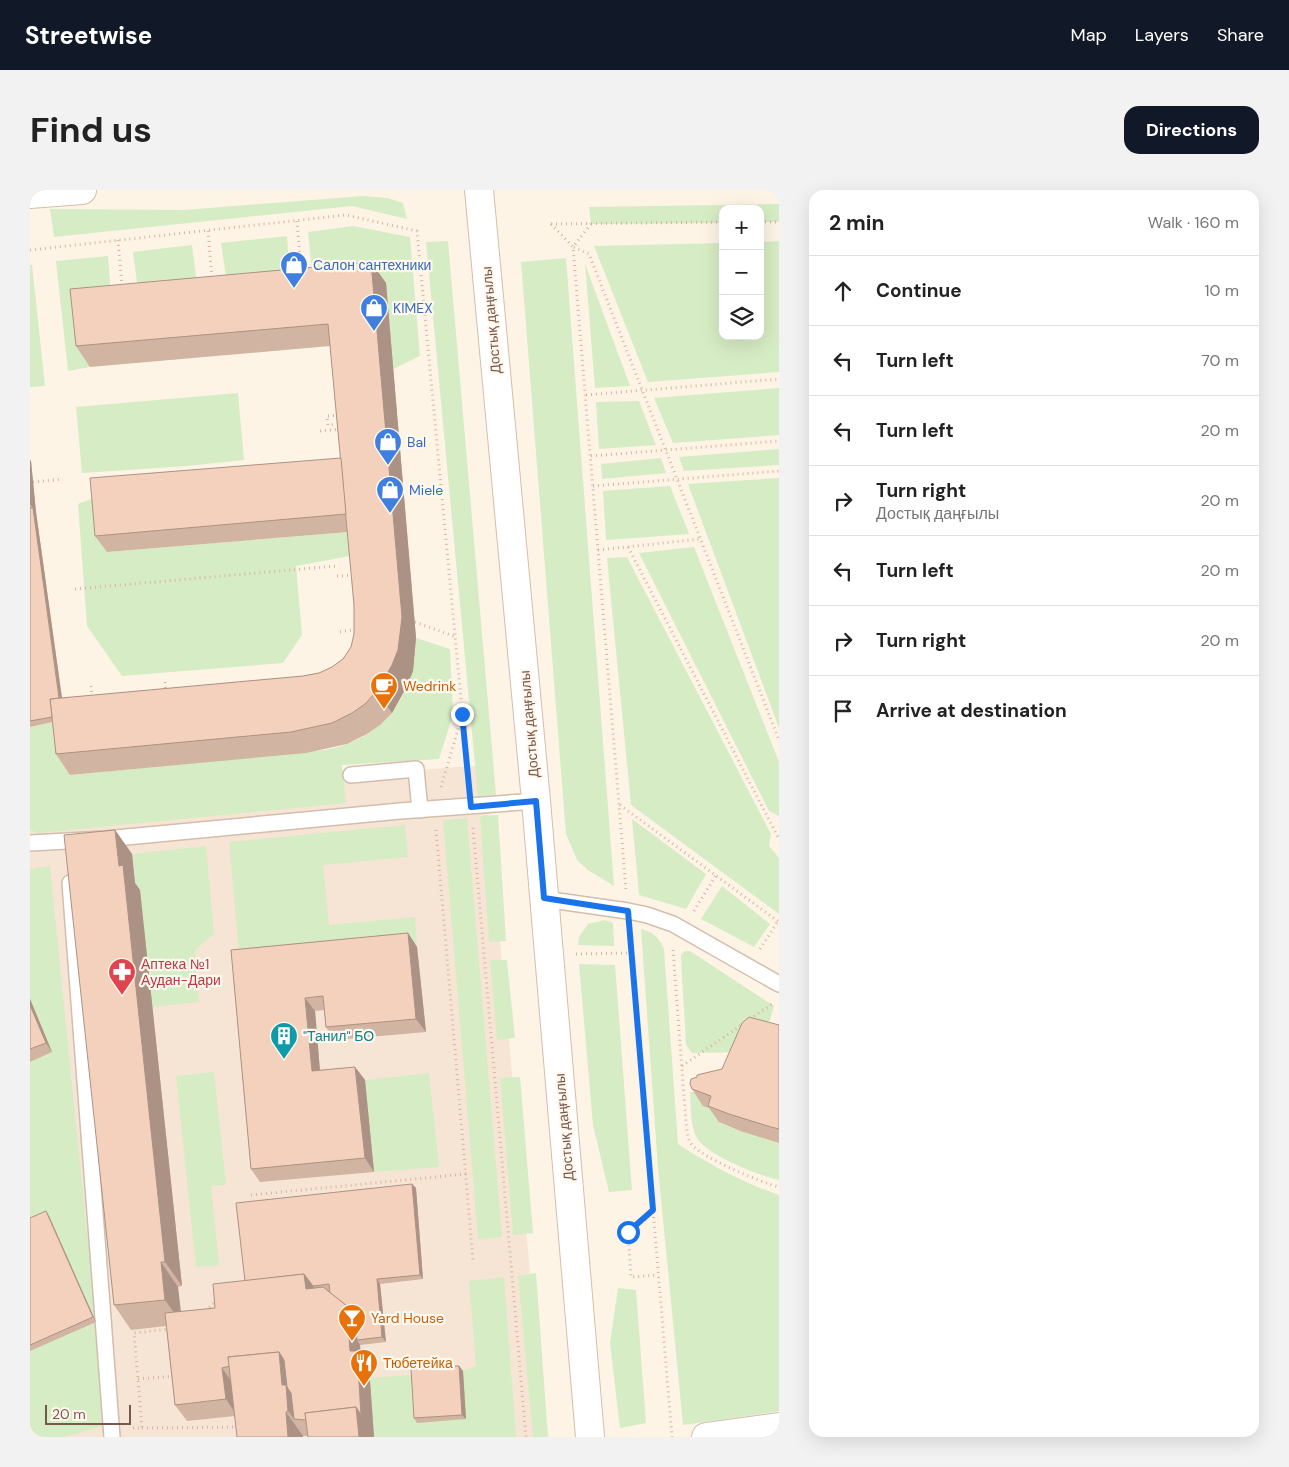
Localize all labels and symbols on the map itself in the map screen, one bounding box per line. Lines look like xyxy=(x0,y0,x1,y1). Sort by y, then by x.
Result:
shop icon: Салон сантехники xyxy=(279,250,309,289)
place label: Салон сантехники xyxy=(313,256,431,274)
street label: Достық даңғылы xyxy=(477,265,505,375)
shop icon: KIMEX xyxy=(359,293,389,332)
place label: KIMEX xyxy=(393,299,433,317)
shop icon: Bal xyxy=(373,427,403,466)
place label: Bal xyxy=(407,433,426,451)
shop icon: Miele xyxy=(375,475,405,514)
place label: Miele xyxy=(409,481,443,499)
street label: Достық даңғылы xyxy=(515,669,543,779)
cafe icon: Wedrink xyxy=(369,671,399,710)
place label: Wedrink xyxy=(403,677,456,695)
route end xyxy=(451,703,474,726)
place label: Аптека №1 Аудан-Дари xyxy=(141,955,221,989)
pharmacy icon: Аптека №1 Аудан-Дари xyxy=(107,957,137,996)
building icon: "Танил" БО xyxy=(269,1021,299,1060)
place label: "Танил" БО xyxy=(303,1027,374,1045)
street label: Достық даңғылы xyxy=(550,1072,578,1182)
route start xyxy=(617,1221,640,1244)
bar icon: Yard House xyxy=(337,1303,367,1342)
place label: Yard House xyxy=(371,1309,444,1327)
restaurant icon: Тюбетейка xyxy=(349,1348,379,1387)
place label: Тюбетейка xyxy=(383,1354,453,1372)
scale bar xyxy=(45,1402,131,1425)

